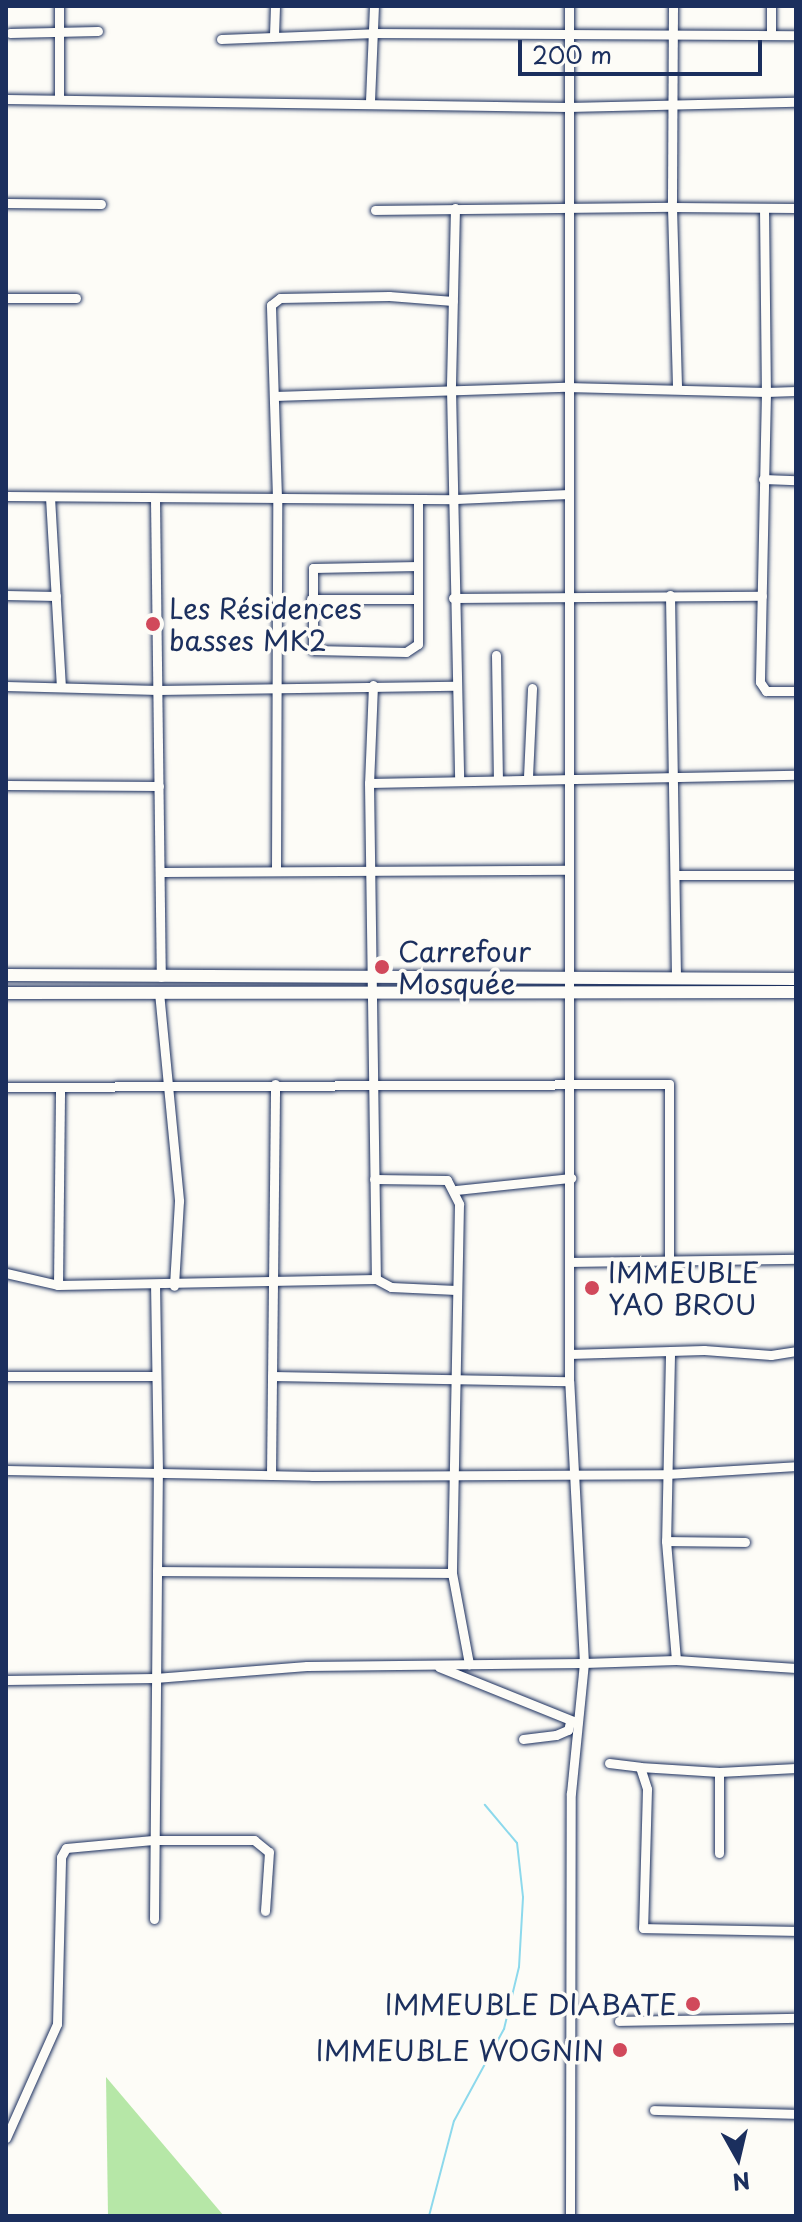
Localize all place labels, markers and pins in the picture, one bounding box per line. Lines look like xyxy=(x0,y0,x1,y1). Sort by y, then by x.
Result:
place label: Les Résidences basses MK2 xyxy=(169,591,364,657)
marker: Les Résidences basses MK2 xyxy=(144,615,162,633)
place label: Carrefour Mosquée xyxy=(398,934,531,1000)
marker: Carrefour Mosquée xyxy=(373,958,391,976)
place label: IMMEUBLE YAO BROU xyxy=(608,1255,760,1321)
marker: IMMEUBLE YAO BROU xyxy=(583,1279,601,1297)
place label: IMMEUBLE DIABATE xyxy=(389,1987,677,2021)
marker: IMMEUBLE DIABATE xyxy=(684,1995,702,2013)
place label: IMMEUBLE WOGNIN xyxy=(319,2033,604,2067)
marker: IMMEUBLE WOGNIN xyxy=(611,2041,629,2059)

